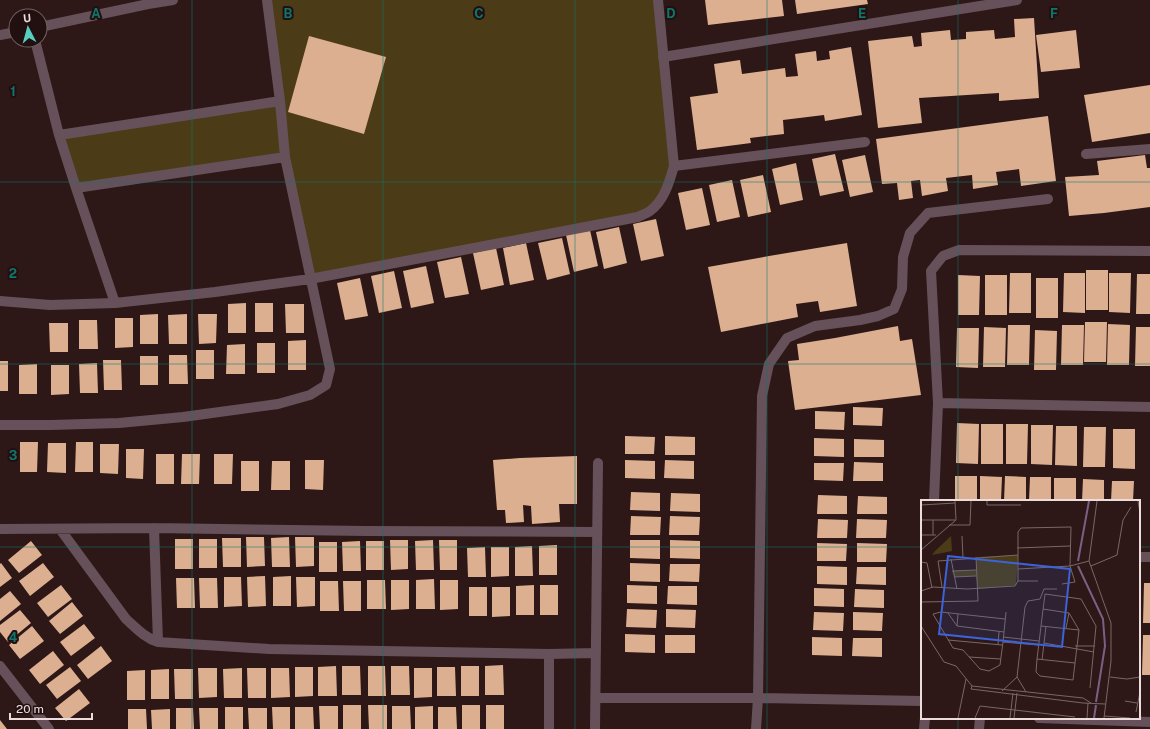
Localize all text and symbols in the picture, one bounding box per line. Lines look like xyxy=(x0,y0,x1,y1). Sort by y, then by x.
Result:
text: A xyxy=(91,6,101,21)
text: B xyxy=(284,6,293,21)
text: C xyxy=(474,6,484,21)
text: D xyxy=(666,6,676,21)
text: E xyxy=(858,6,866,21)
text: F xyxy=(1050,6,1058,21)
north arrow xyxy=(8,8,48,48)
text: U xyxy=(22,12,32,24)
text: 1 xyxy=(10,84,16,99)
text: 2 xyxy=(9,266,17,281)
text: 3 xyxy=(9,448,18,463)
inset map xyxy=(921,500,1140,719)
text: 4 xyxy=(9,630,18,645)
scale bar xyxy=(10,695,92,721)
text: 20 m xyxy=(16,702,44,716)

